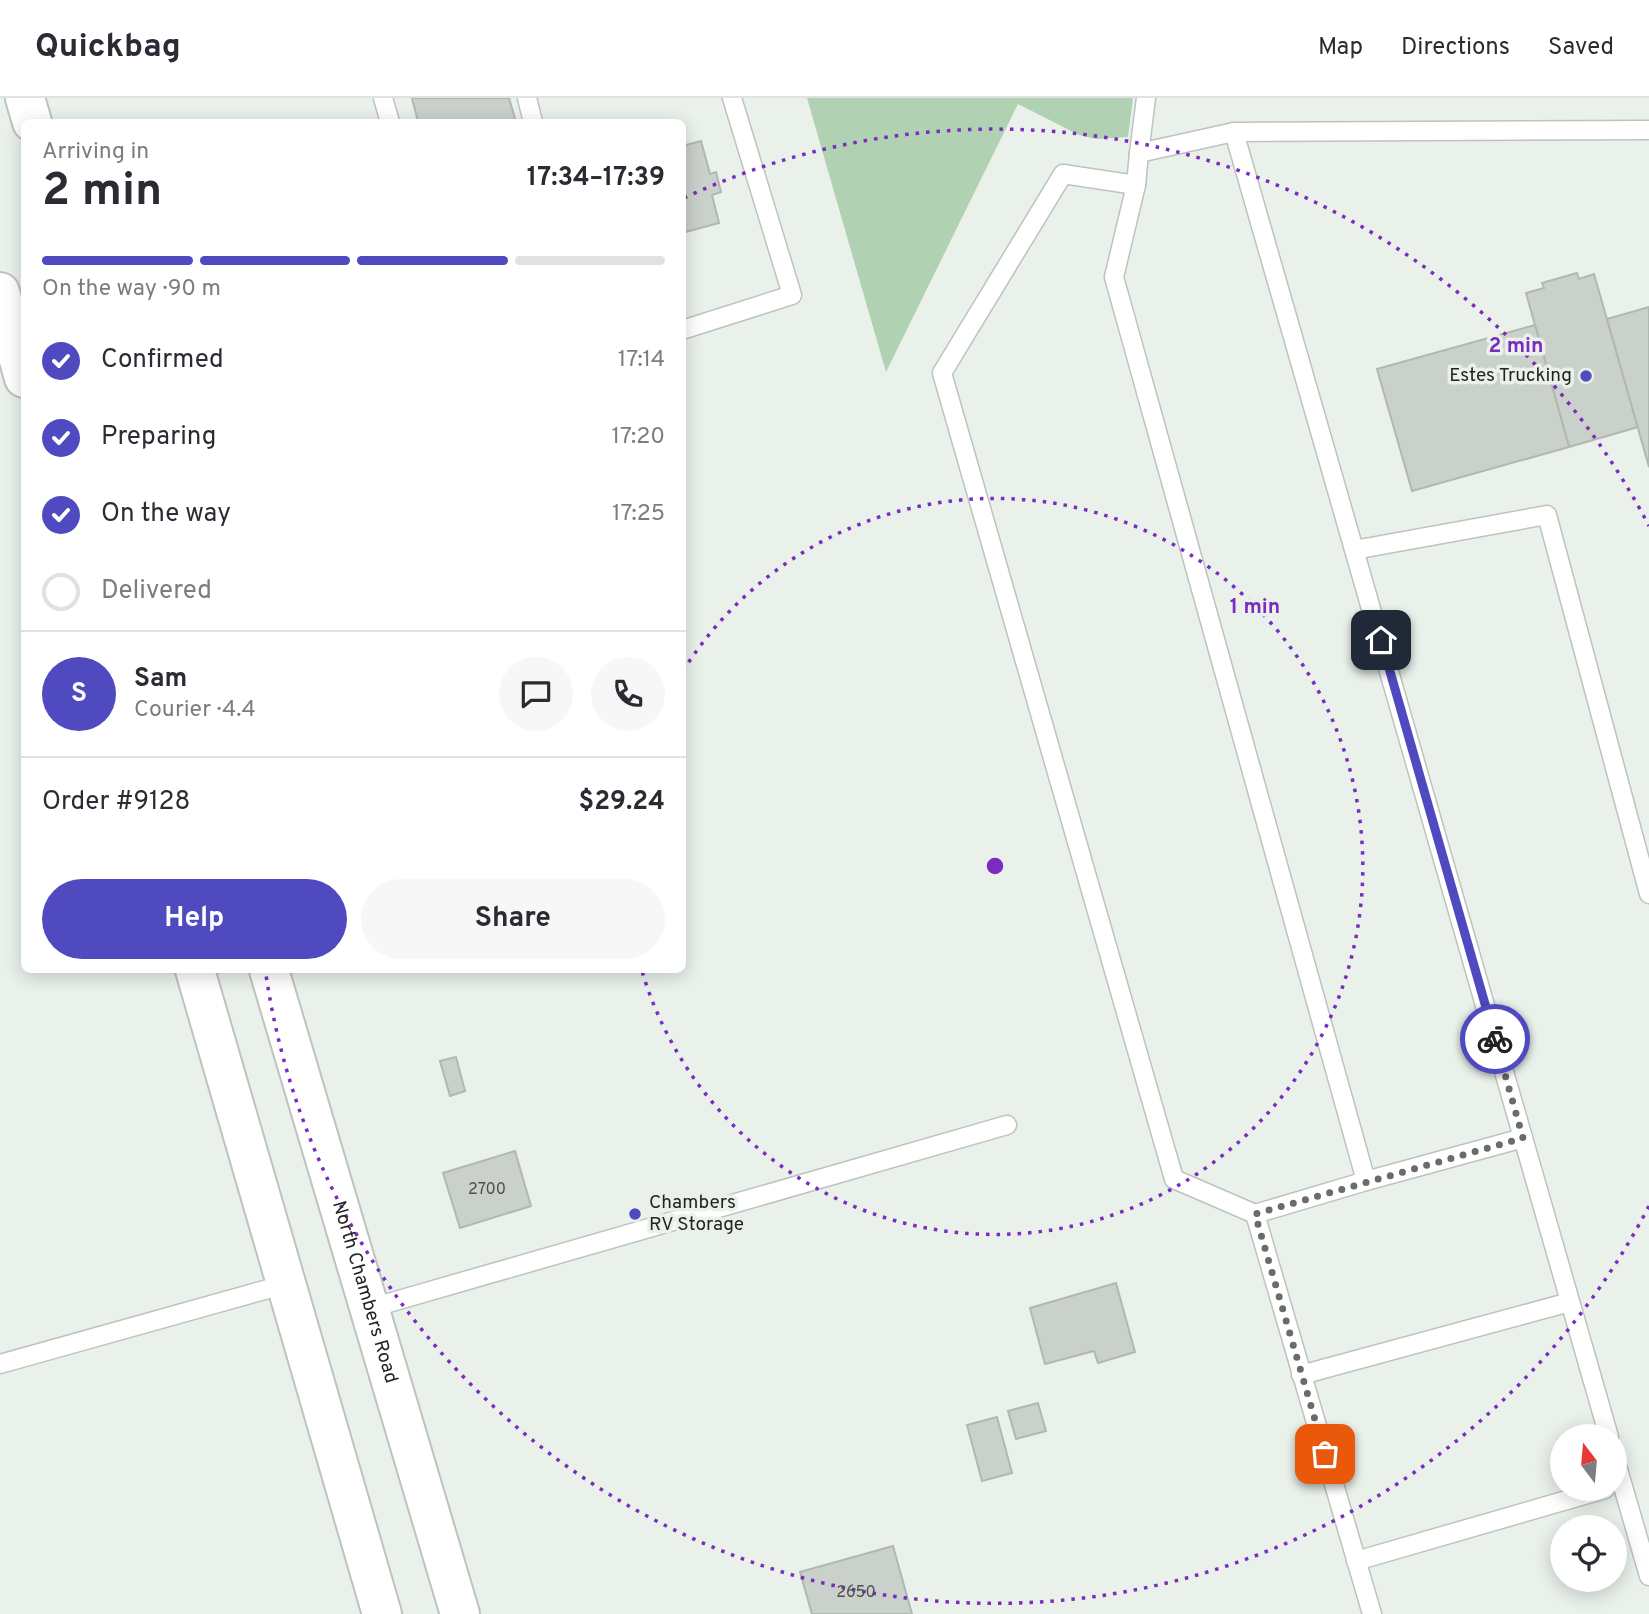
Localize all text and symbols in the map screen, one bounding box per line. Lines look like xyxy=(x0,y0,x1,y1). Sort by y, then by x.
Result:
text: Quickbag xyxy=(35,27,181,69)
text: Map xyxy=(1318,33,1363,63)
text: Directions xyxy=(1401,33,1510,63)
text: Saved xyxy=(1548,33,1614,63)
text: Arriving in xyxy=(42,138,149,167)
text: 17:34–17:39 xyxy=(527,162,665,195)
text: 2 min xyxy=(42,163,162,222)
text: On the way · 90 m xyxy=(42,275,221,304)
text: 2 min xyxy=(1489,333,1543,360)
icon: check xyxy=(42,342,80,380)
text: Confirmed xyxy=(101,344,224,377)
text: 17:14 xyxy=(618,346,665,375)
place label: Estes Trucking xyxy=(1449,364,1572,388)
marker: Estes Trucking xyxy=(1578,368,1594,384)
icon: check xyxy=(42,419,80,457)
text: Preparing xyxy=(101,421,216,454)
text: 17:20 xyxy=(611,423,665,452)
icon: check xyxy=(42,496,80,534)
text: On the way xyxy=(101,498,231,531)
text: 17:25 xyxy=(612,500,665,529)
text: Delivered xyxy=(101,575,212,608)
text: 1 min xyxy=(1230,594,1280,621)
pin xyxy=(1351,610,1411,670)
icon: home xyxy=(1362,621,1400,659)
button: chat xyxy=(499,657,573,731)
button: phone xyxy=(591,657,665,731)
text: Sam xyxy=(134,663,187,696)
text: S xyxy=(71,678,87,711)
text: Courier · 4.4 xyxy=(134,696,256,725)
text: Order #9128 xyxy=(42,786,190,819)
text: $29.24 xyxy=(578,786,665,819)
centre of rings xyxy=(983,854,1007,878)
button: Help xyxy=(42,879,347,959)
button: Share xyxy=(361,879,665,959)
courier xyxy=(1460,1004,1530,1074)
icon: bike xyxy=(1476,1020,1514,1058)
house number: 2700 xyxy=(468,1180,506,1200)
place label: Chambers RV Storage xyxy=(649,1191,744,1237)
street label: North Chambers Road xyxy=(326,1198,403,1386)
marker: Chambers RV Storage xyxy=(627,1206,643,1222)
pin xyxy=(1295,1424,1355,1484)
north arrow xyxy=(1550,1424,1628,1502)
map controls xyxy=(1550,1424,1627,1592)
icon: bag xyxy=(1306,1435,1344,1473)
button: locate xyxy=(1550,1515,1627,1592)
house number: 2650 xyxy=(836,1583,876,1603)

